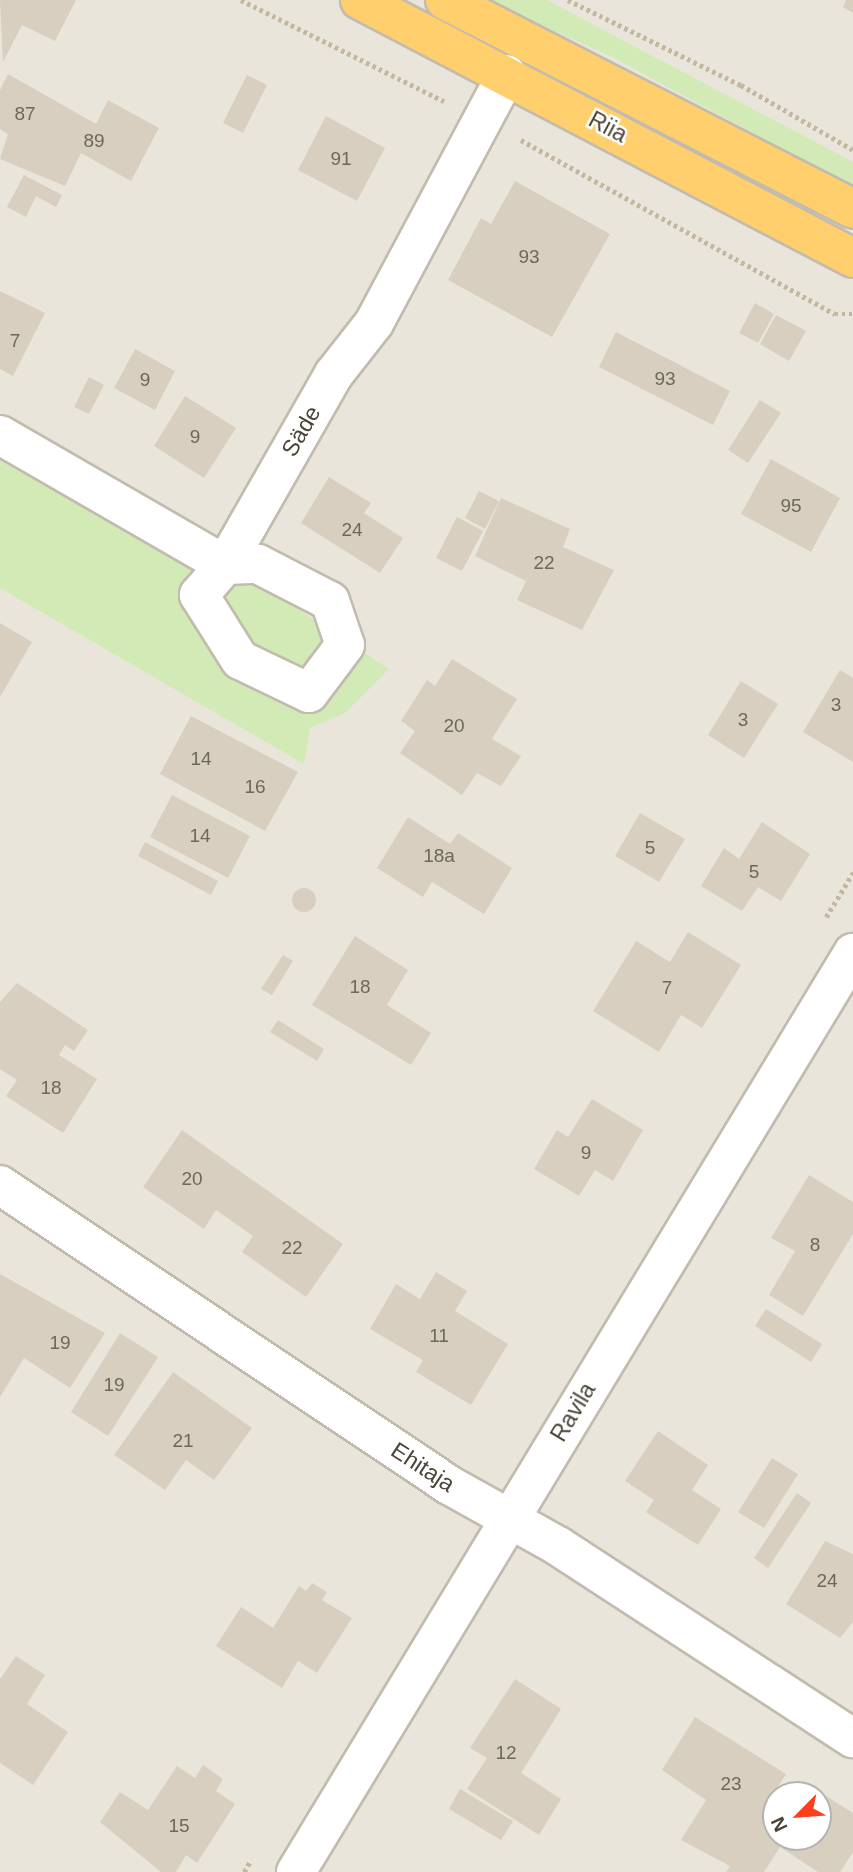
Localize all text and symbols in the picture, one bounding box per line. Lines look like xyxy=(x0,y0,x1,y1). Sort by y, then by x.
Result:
house number: 87 xyxy=(14,103,36,125)
street label: Riia xyxy=(584,106,632,148)
house number: 89 xyxy=(83,130,105,152)
house number: 91 xyxy=(330,148,352,170)
house number: 93 xyxy=(518,246,540,268)
house number: 7 xyxy=(10,330,20,352)
house number: 93 xyxy=(654,368,676,390)
house number: 9 xyxy=(140,369,150,391)
street label: Säde xyxy=(276,401,326,461)
house number: 9 xyxy=(190,426,200,448)
house number: 95 xyxy=(780,495,802,517)
house number: 24 xyxy=(341,519,363,541)
house number: 22 xyxy=(533,552,555,574)
house number: 3 xyxy=(831,694,841,716)
house number: 3 xyxy=(738,709,748,731)
house number: 20 xyxy=(443,715,465,737)
house number: 14 xyxy=(190,748,212,770)
house number: 16 xyxy=(244,776,266,798)
house number: 14 xyxy=(189,825,211,847)
house number: 5 xyxy=(645,837,655,859)
house number: 18a xyxy=(423,845,455,867)
house number: 5 xyxy=(749,861,759,883)
house number: 18 xyxy=(349,976,371,998)
house number: 7 xyxy=(662,977,672,999)
house number: 18 xyxy=(40,1077,62,1099)
house number: 9 xyxy=(581,1142,591,1164)
house number: 20 xyxy=(181,1168,203,1190)
house number: 8 xyxy=(810,1234,820,1256)
house number: 22 xyxy=(281,1237,303,1259)
house number: 11 xyxy=(429,1325,449,1347)
house number: 19 xyxy=(49,1332,71,1354)
house number: 19 xyxy=(103,1374,125,1396)
street label: Ravila xyxy=(545,1378,601,1446)
house number: 21 xyxy=(172,1430,194,1452)
street label: Ehitaja xyxy=(386,1436,460,1498)
house number: 24 xyxy=(816,1570,838,1592)
house number: 12 xyxy=(495,1742,517,1764)
house number: 23 xyxy=(720,1773,742,1795)
north arrow xyxy=(762,1781,832,1851)
text: N xyxy=(767,1814,792,1835)
house number: 15 xyxy=(168,1815,190,1837)

